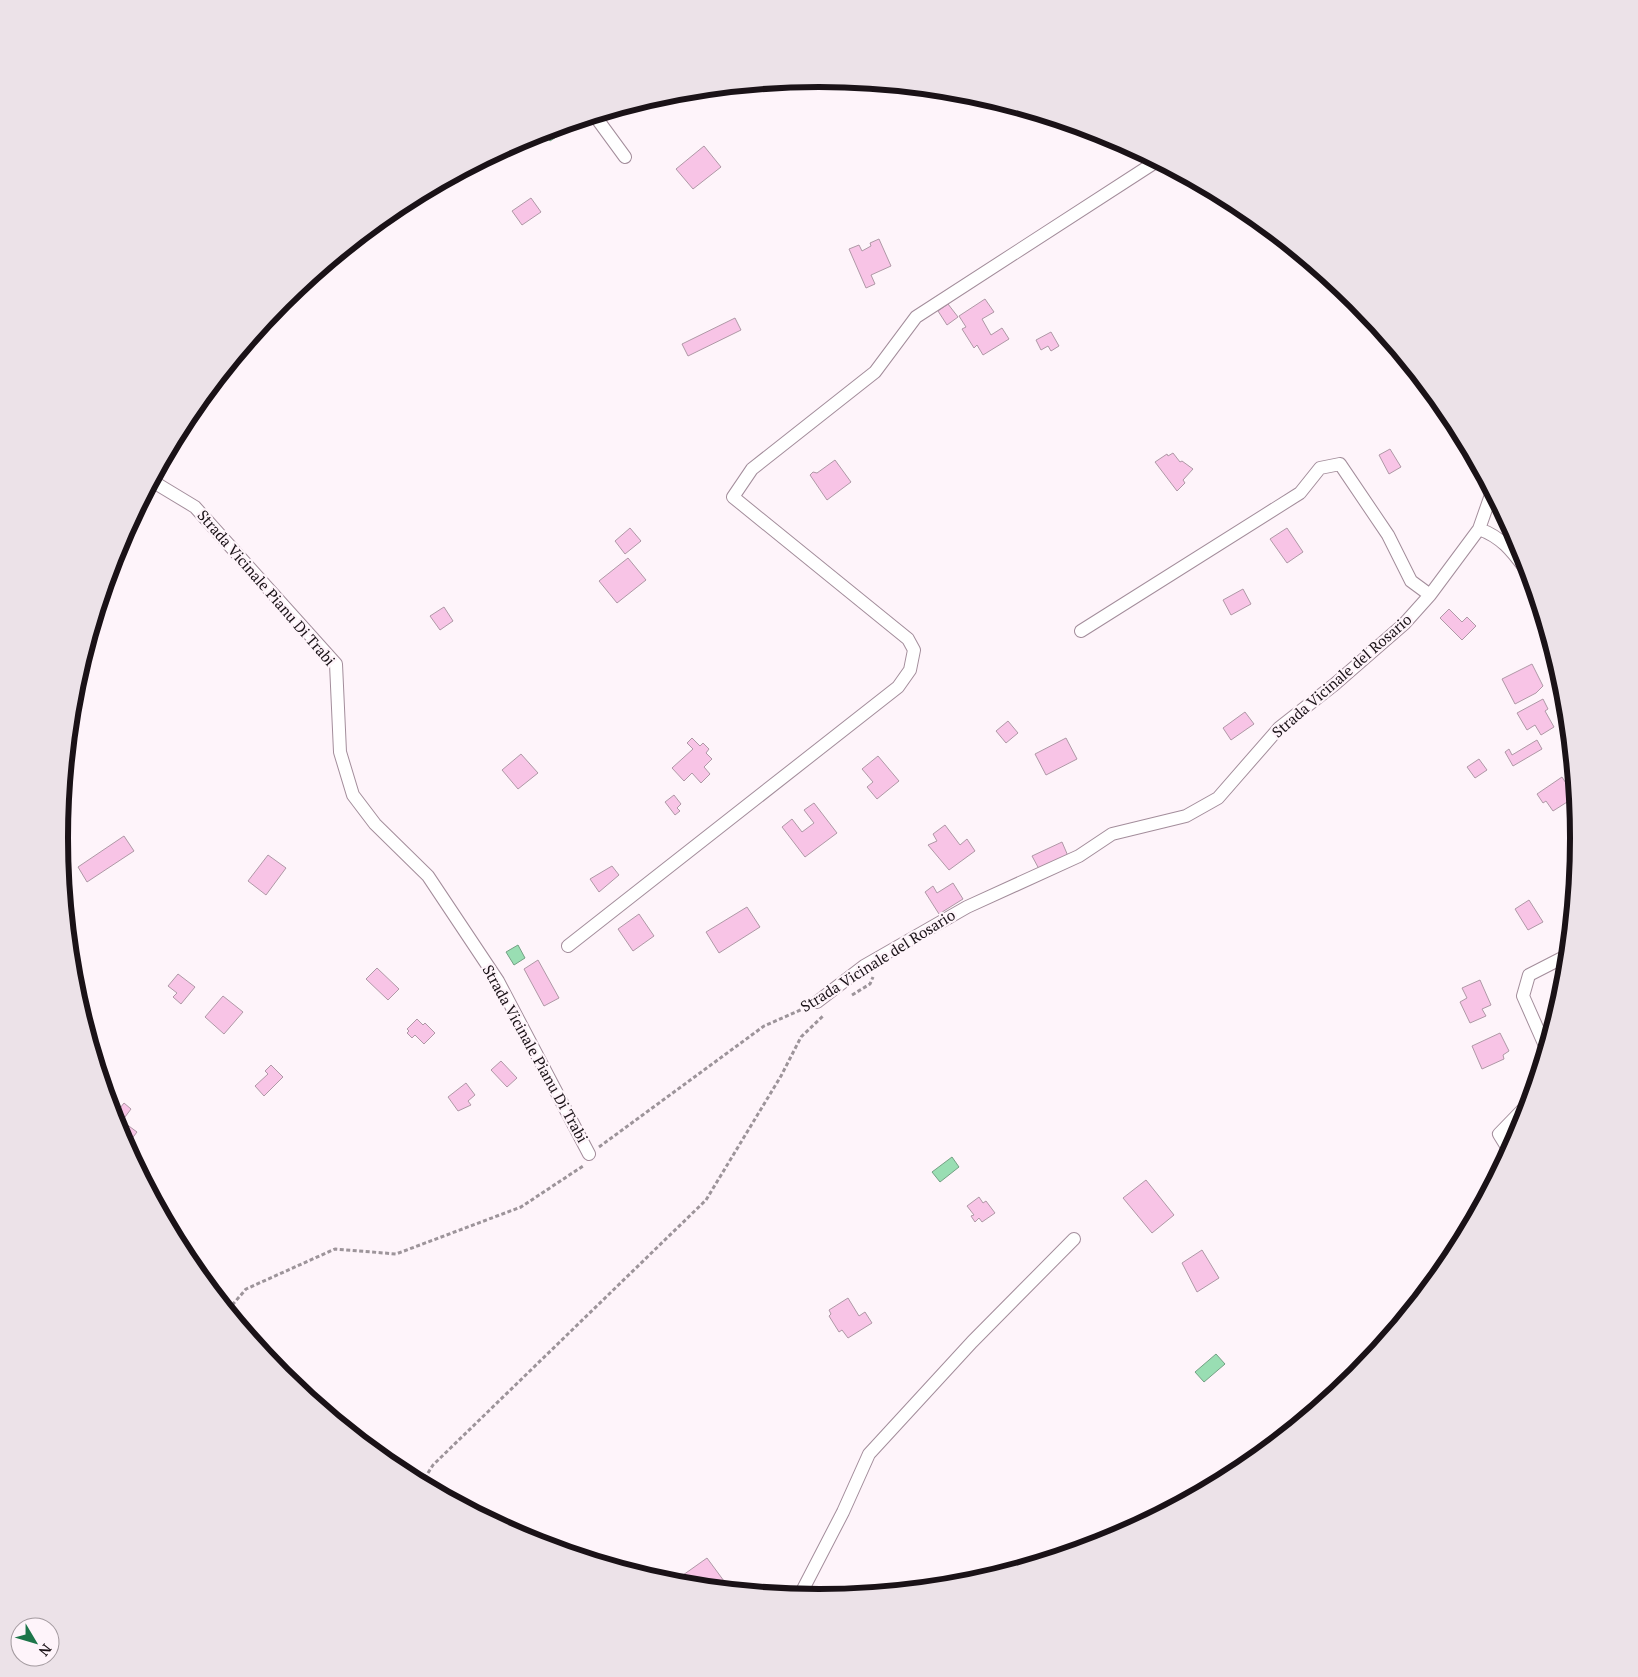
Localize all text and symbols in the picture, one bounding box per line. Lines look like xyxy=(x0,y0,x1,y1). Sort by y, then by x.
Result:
street label: Strada Vicinale Pianu Di Trabi xyxy=(193,505,340,670)
street label: Strada Vicinale del Rosario xyxy=(1267,609,1415,741)
street label: Strada Vicinale del Rosario xyxy=(796,904,959,1016)
street label: Strada Vicinale Pianu Di Trabi xyxy=(479,961,593,1146)
north arrow xyxy=(10,1617,60,1667)
text: N xyxy=(35,1640,56,1661)

